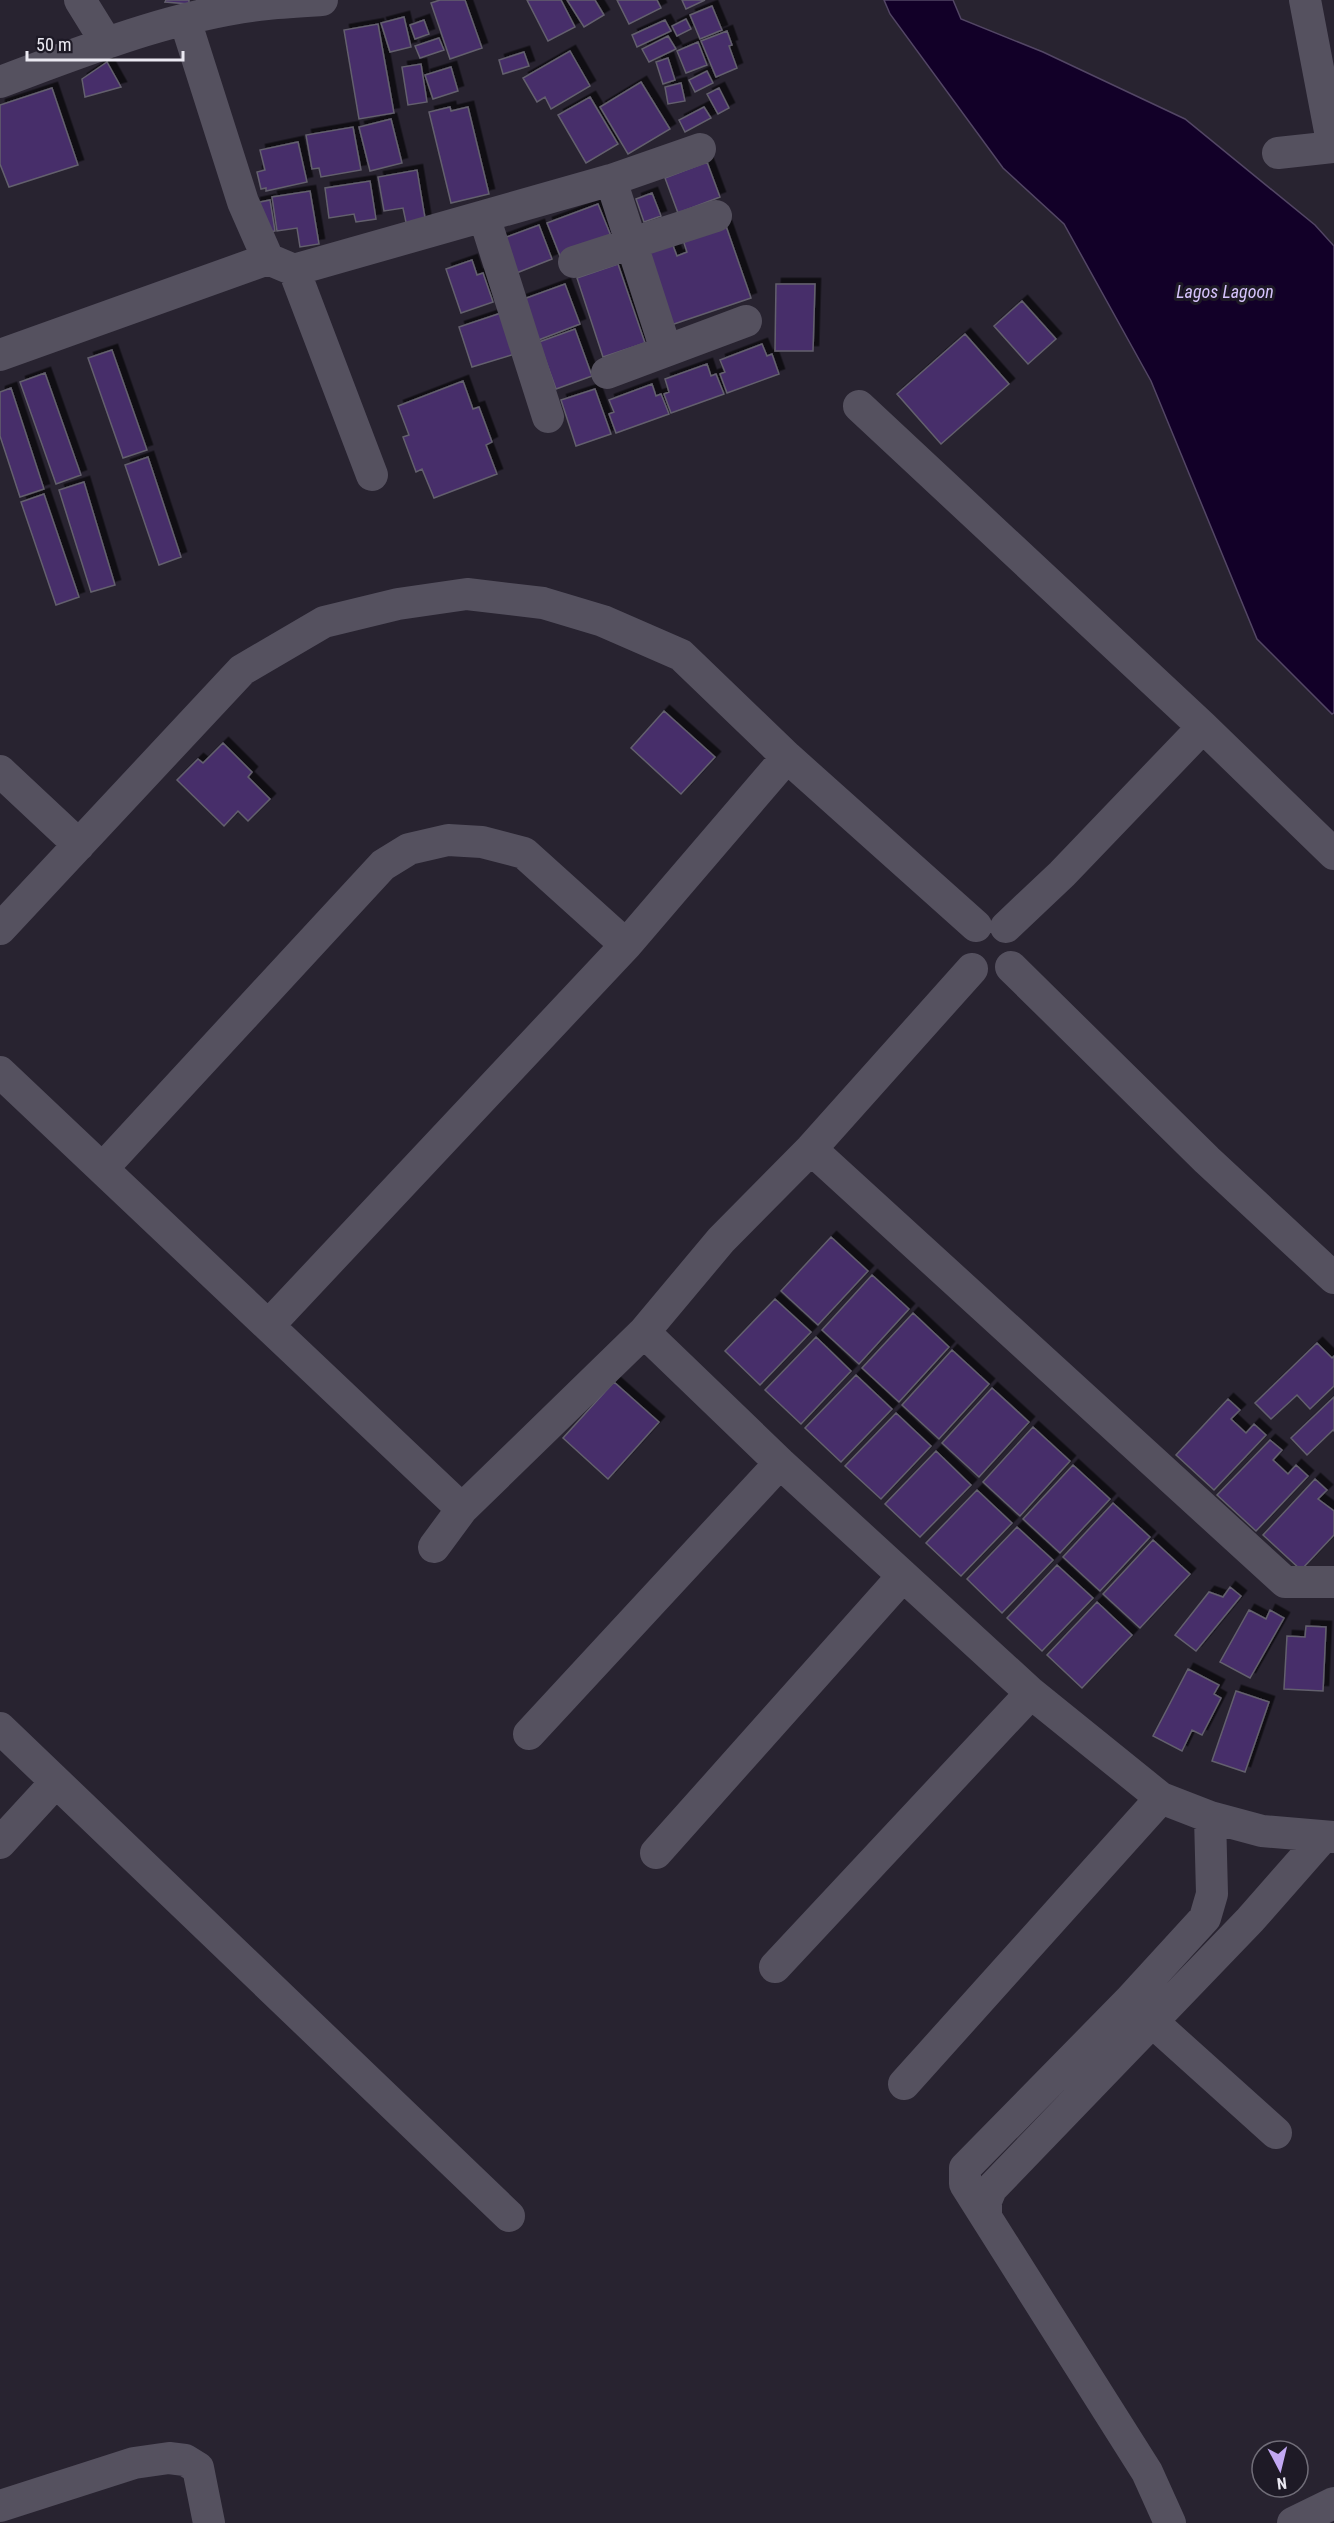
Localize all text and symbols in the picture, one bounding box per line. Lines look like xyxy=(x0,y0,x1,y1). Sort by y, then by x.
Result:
scale bar xyxy=(27,24,183,62)
text: 50 m xyxy=(36,34,71,55)
water label: Lagos Lagoon xyxy=(1176,281,1274,302)
north arrow xyxy=(1250,2439,1310,2499)
text: N xyxy=(1276,2473,1288,2493)

